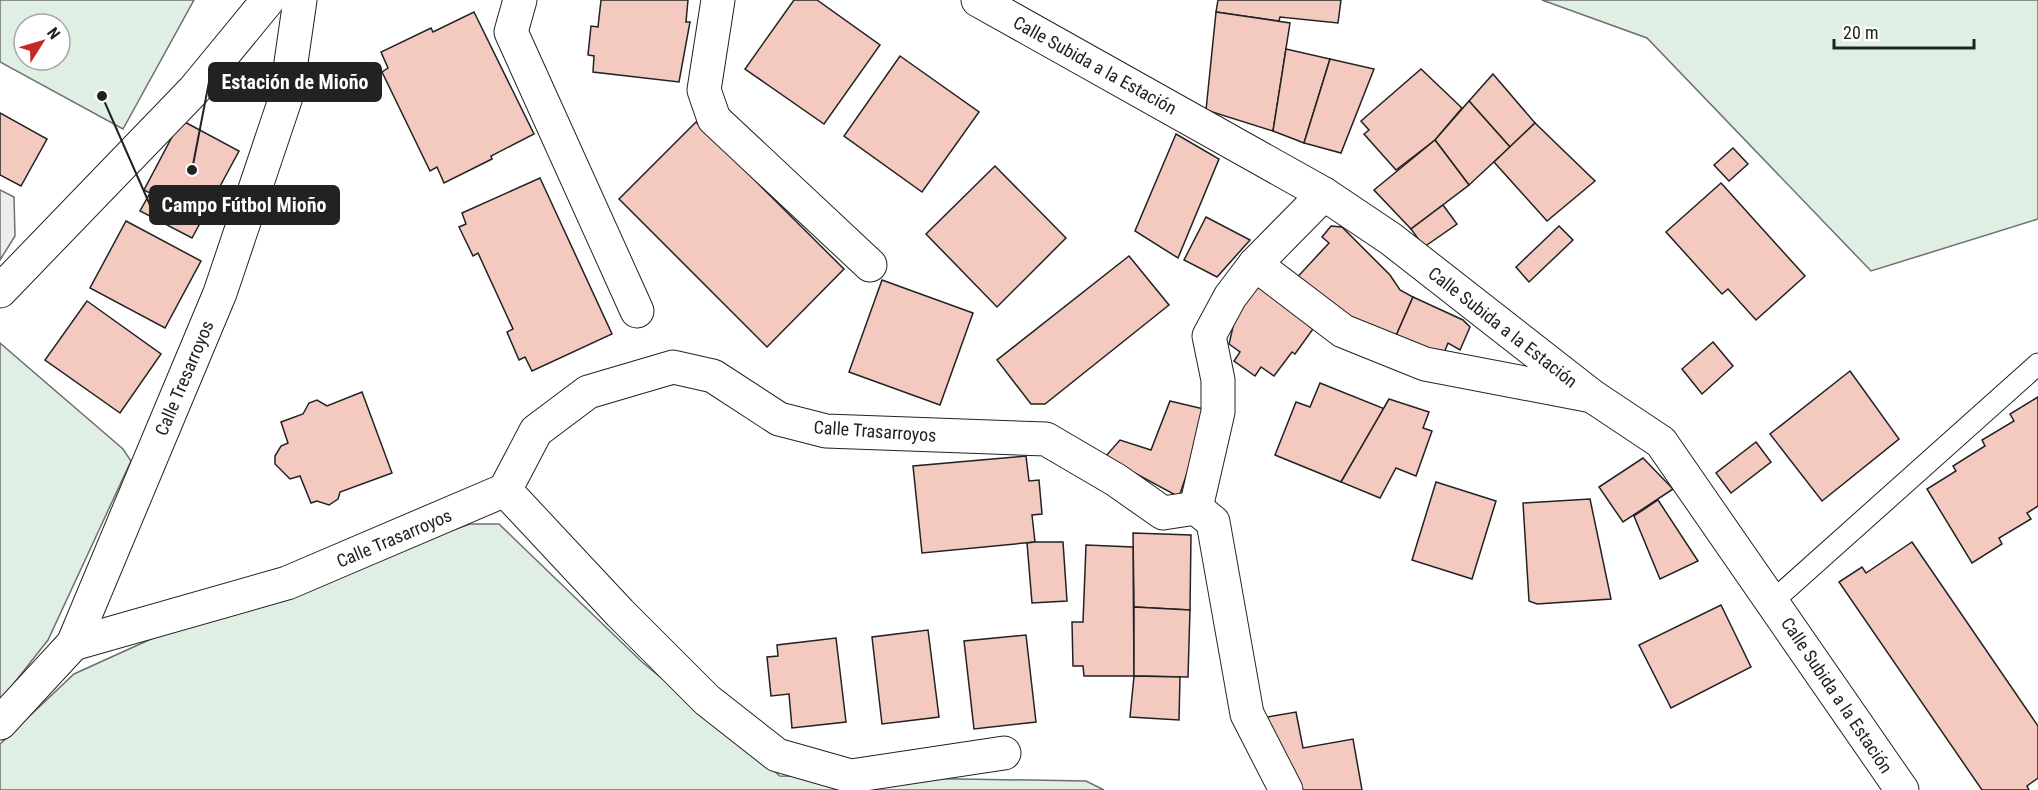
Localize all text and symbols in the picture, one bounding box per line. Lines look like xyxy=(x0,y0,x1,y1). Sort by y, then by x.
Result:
street label: Calle Subida a la Estación xyxy=(1010,11,1180,119)
north arrow xyxy=(12,12,72,72)
scale bar xyxy=(1834,12,1974,50)
text: 20 m xyxy=(1843,22,1878,43)
text: N xyxy=(43,24,64,43)
callout: Estación de Mioño xyxy=(209,63,381,101)
text: Estación de Mioño xyxy=(221,70,369,94)
callout: Campo Fútbol Mioño xyxy=(150,186,339,224)
text: Campo Fútbol Mioño xyxy=(162,193,326,217)
street label: Calle Subida a la Estación xyxy=(1424,262,1582,392)
street label: Calle Tresarroyos xyxy=(150,317,218,439)
street label: Calle Trasarroyos xyxy=(813,416,937,446)
street label: Calle Trasarroyos xyxy=(333,504,455,572)
street label: Calle Subida a la Estación xyxy=(1777,613,1897,777)

